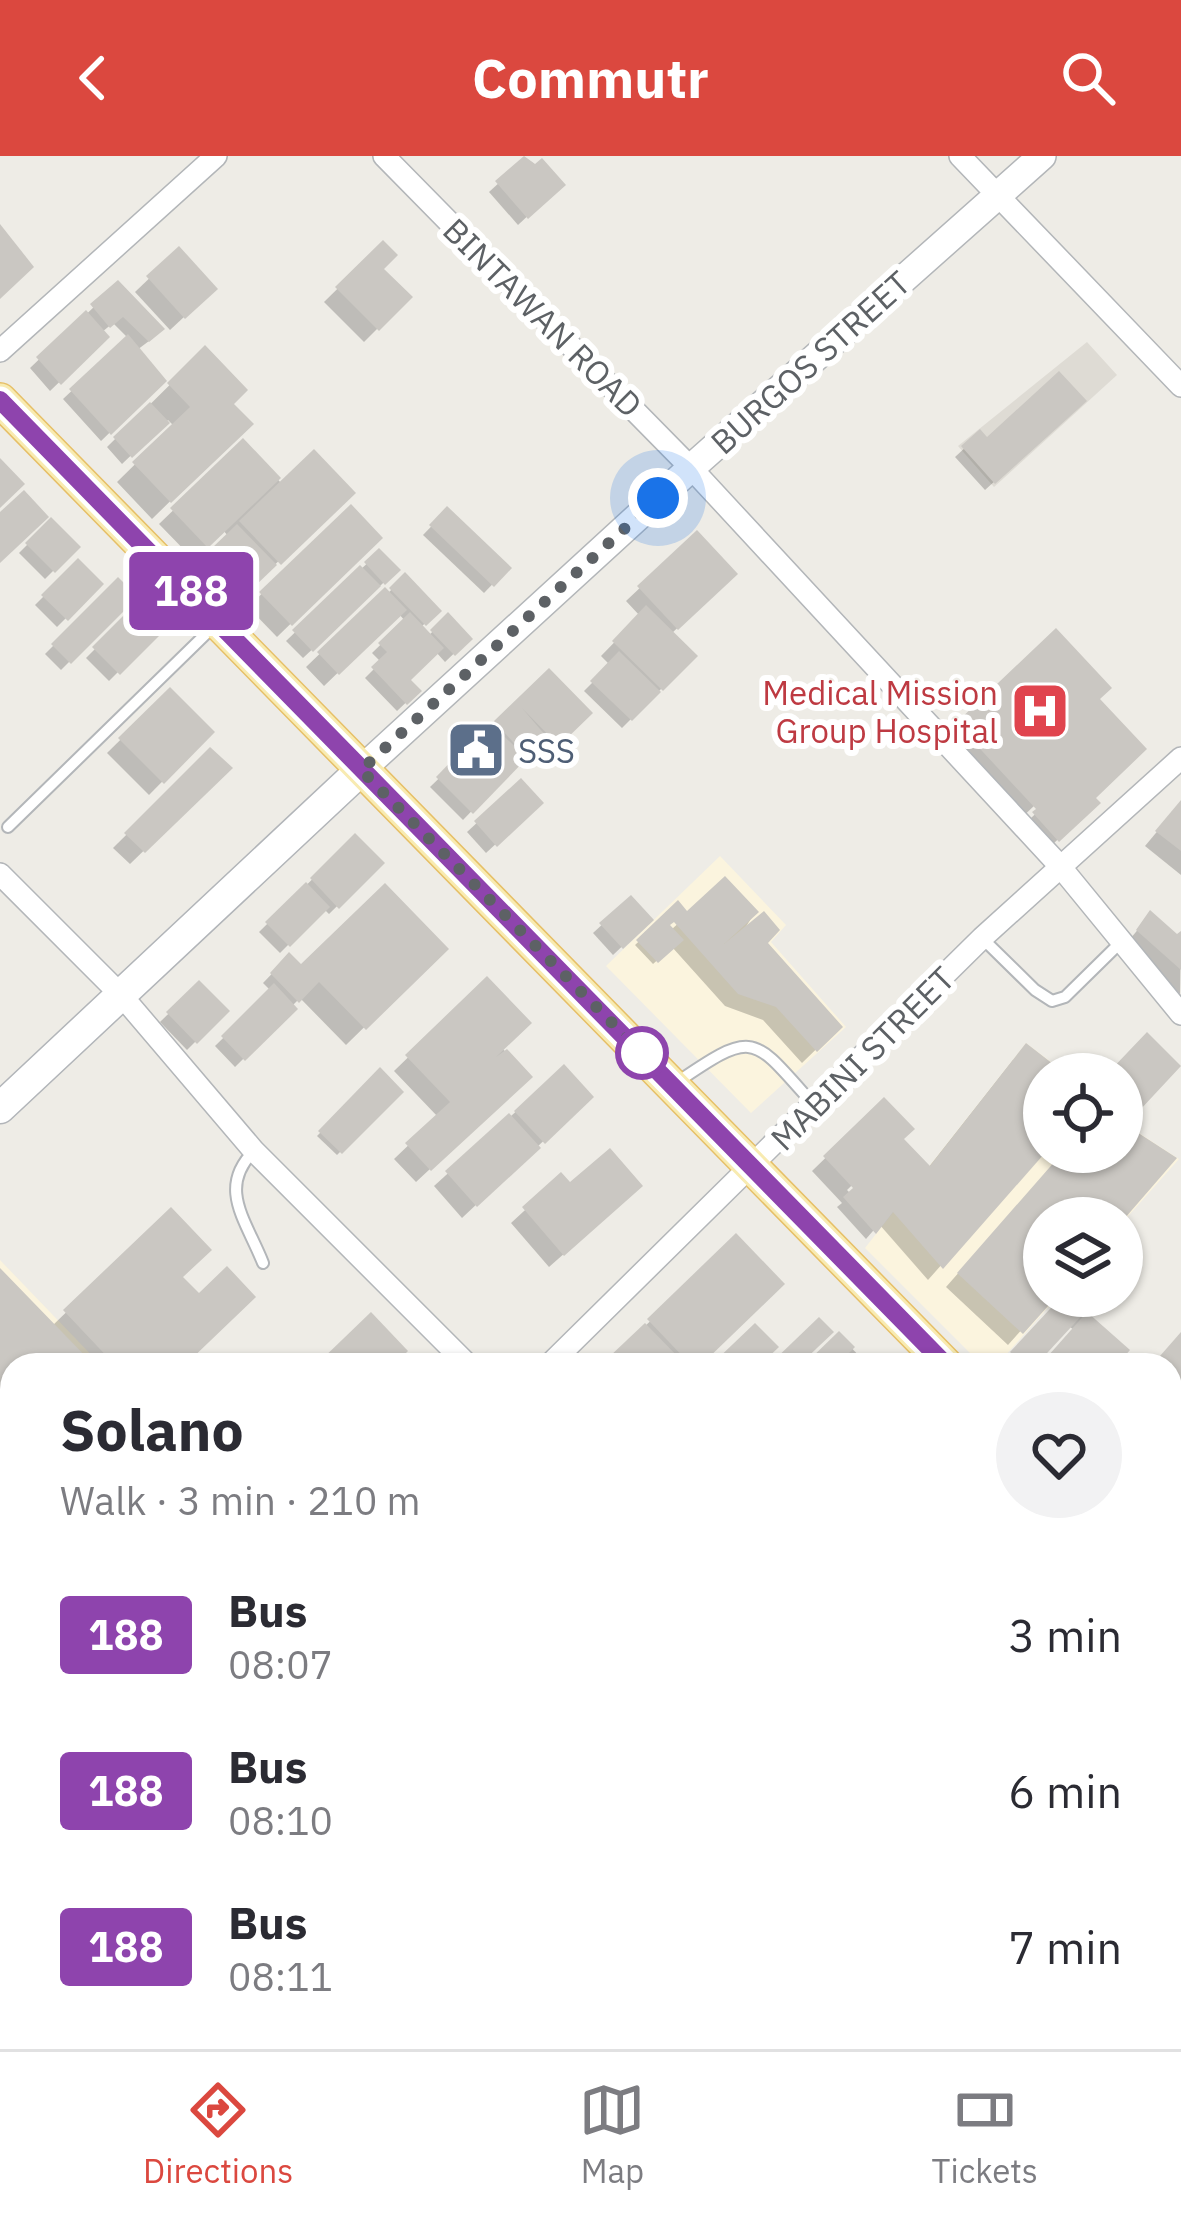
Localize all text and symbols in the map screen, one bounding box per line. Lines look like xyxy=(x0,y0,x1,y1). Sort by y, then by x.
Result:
text: Commutr xyxy=(472,43,709,113)
icon: back xyxy=(60,45,126,111)
icon: search xyxy=(1055,45,1121,111)
street label: BINTAWAN ROAD xyxy=(434,208,652,426)
street label: BURGOS STREET xyxy=(701,261,919,463)
your location xyxy=(628,468,688,528)
line badge: 188 xyxy=(122,552,260,630)
text: 188 xyxy=(153,563,229,618)
place label: Medical Mission Group Hospital xyxy=(762,671,998,752)
hospital icon: Medical Mission Group Hospital xyxy=(1009,680,1071,742)
public building icon: SSS xyxy=(445,719,507,781)
place label: SSS xyxy=(518,729,575,772)
street label: MABINI STREET xyxy=(761,957,963,1159)
unlabelled marker xyxy=(617,1028,667,1078)
map controls xyxy=(1023,1053,1143,1317)
button: locate xyxy=(1023,1053,1143,1173)
button: layers xyxy=(1023,1197,1143,1317)
button: heart xyxy=(996,1392,1122,1518)
text: Solano xyxy=(60,1393,244,1467)
text: Walk · 3 min · 210 m xyxy=(60,1475,421,1526)
text: Bus xyxy=(228,1581,308,1639)
text: 3 min xyxy=(1008,1606,1122,1664)
text: 188 xyxy=(88,1607,164,1662)
text: 08:07 xyxy=(228,1639,333,1690)
text: Bus xyxy=(228,1737,308,1795)
text: 6 min xyxy=(1008,1762,1122,1820)
text: 188 xyxy=(88,1763,164,1818)
text: 08:10 xyxy=(228,1795,333,1846)
text: Bus xyxy=(228,1893,308,1951)
text: 7 min xyxy=(1008,1918,1122,1976)
text: 188 xyxy=(88,1919,164,1974)
text: 08:11 xyxy=(228,1951,333,2002)
tab: Directions xyxy=(143,2077,293,2192)
tab: Map xyxy=(579,2077,645,2192)
tab: Tickets xyxy=(932,2077,1038,2192)

